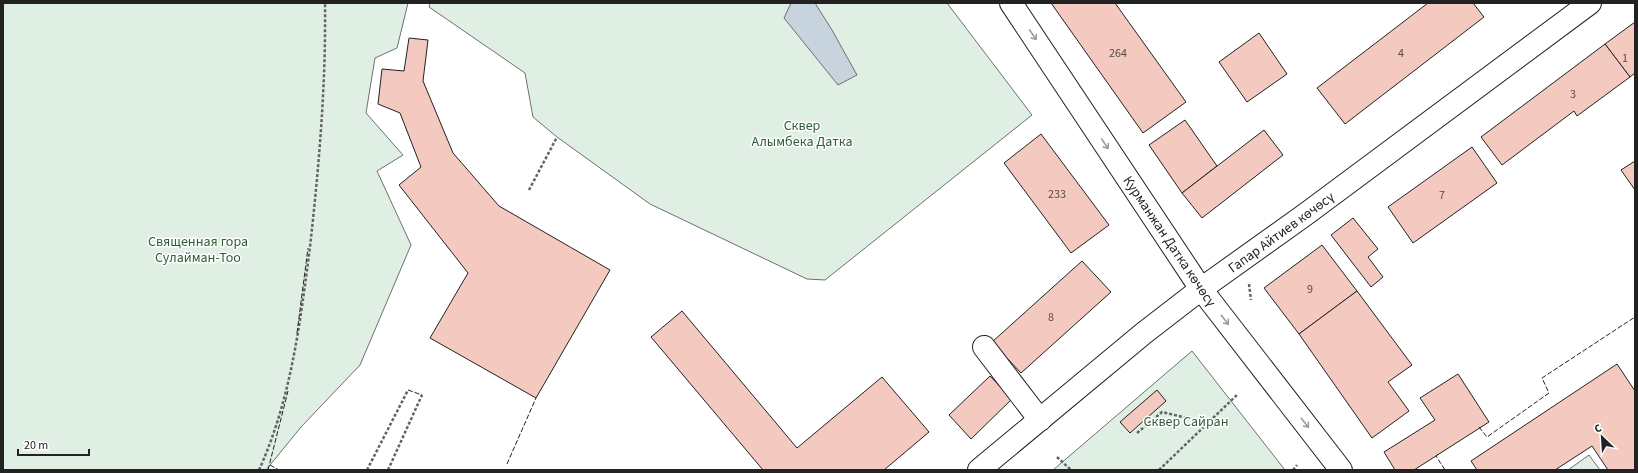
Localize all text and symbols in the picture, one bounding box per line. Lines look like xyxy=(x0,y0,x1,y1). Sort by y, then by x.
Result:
one-way arrow xyxy=(1029,30,1037,41)
house number: 264 xyxy=(1109,45,1127,62)
house number: 4 xyxy=(1398,45,1404,62)
house number: 1 xyxy=(1622,50,1628,67)
house number: 3 xyxy=(1570,86,1576,103)
park label: Сквер Алымбека Датка xyxy=(751,116,853,152)
one-way arrow xyxy=(1101,138,1109,149)
street label: Курманжан Датка көчөсү xyxy=(1118,172,1221,311)
house number: 233 xyxy=(1048,186,1066,203)
street label: Гапар Айтиев көчөсү xyxy=(1224,187,1339,278)
house number: 7 xyxy=(1439,187,1445,204)
park label: Священная гора Сулайман-Тоо xyxy=(148,232,248,268)
house number: 9 xyxy=(1307,281,1313,298)
house number: 8 xyxy=(1048,309,1054,326)
one-way arrow xyxy=(1221,314,1229,325)
park label: Сквер Сайран xyxy=(1143,412,1229,432)
one-way arrow xyxy=(1300,417,1309,428)
north arrow xyxy=(1582,417,1622,457)
text: С xyxy=(1592,420,1605,437)
scale bar xyxy=(18,431,89,457)
text: 20 m xyxy=(24,437,48,454)

